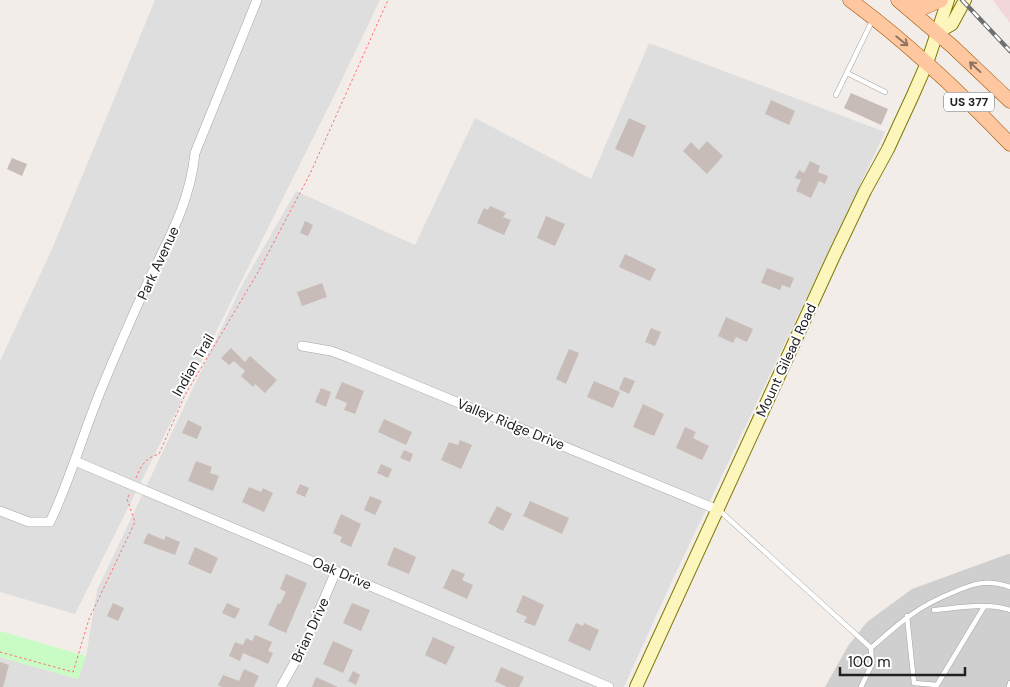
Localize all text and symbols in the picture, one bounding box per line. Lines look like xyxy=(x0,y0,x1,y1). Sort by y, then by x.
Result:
one-way arrow xyxy=(895,35,908,46)
one-way arrow xyxy=(969,61,981,73)
road number: US 377 xyxy=(944,92,994,111)
street label: Park Avenue xyxy=(133,223,183,303)
street label: Mount Gilead Road xyxy=(752,300,820,420)
street label: Indian Trail xyxy=(168,331,218,399)
street label: Valley Ridge Drive xyxy=(455,394,567,454)
street label: Oak Drive xyxy=(310,553,374,593)
street label: Brian Drive xyxy=(287,595,333,665)
scale bar xyxy=(840,644,965,676)
text: 100 m xyxy=(848,652,891,672)

